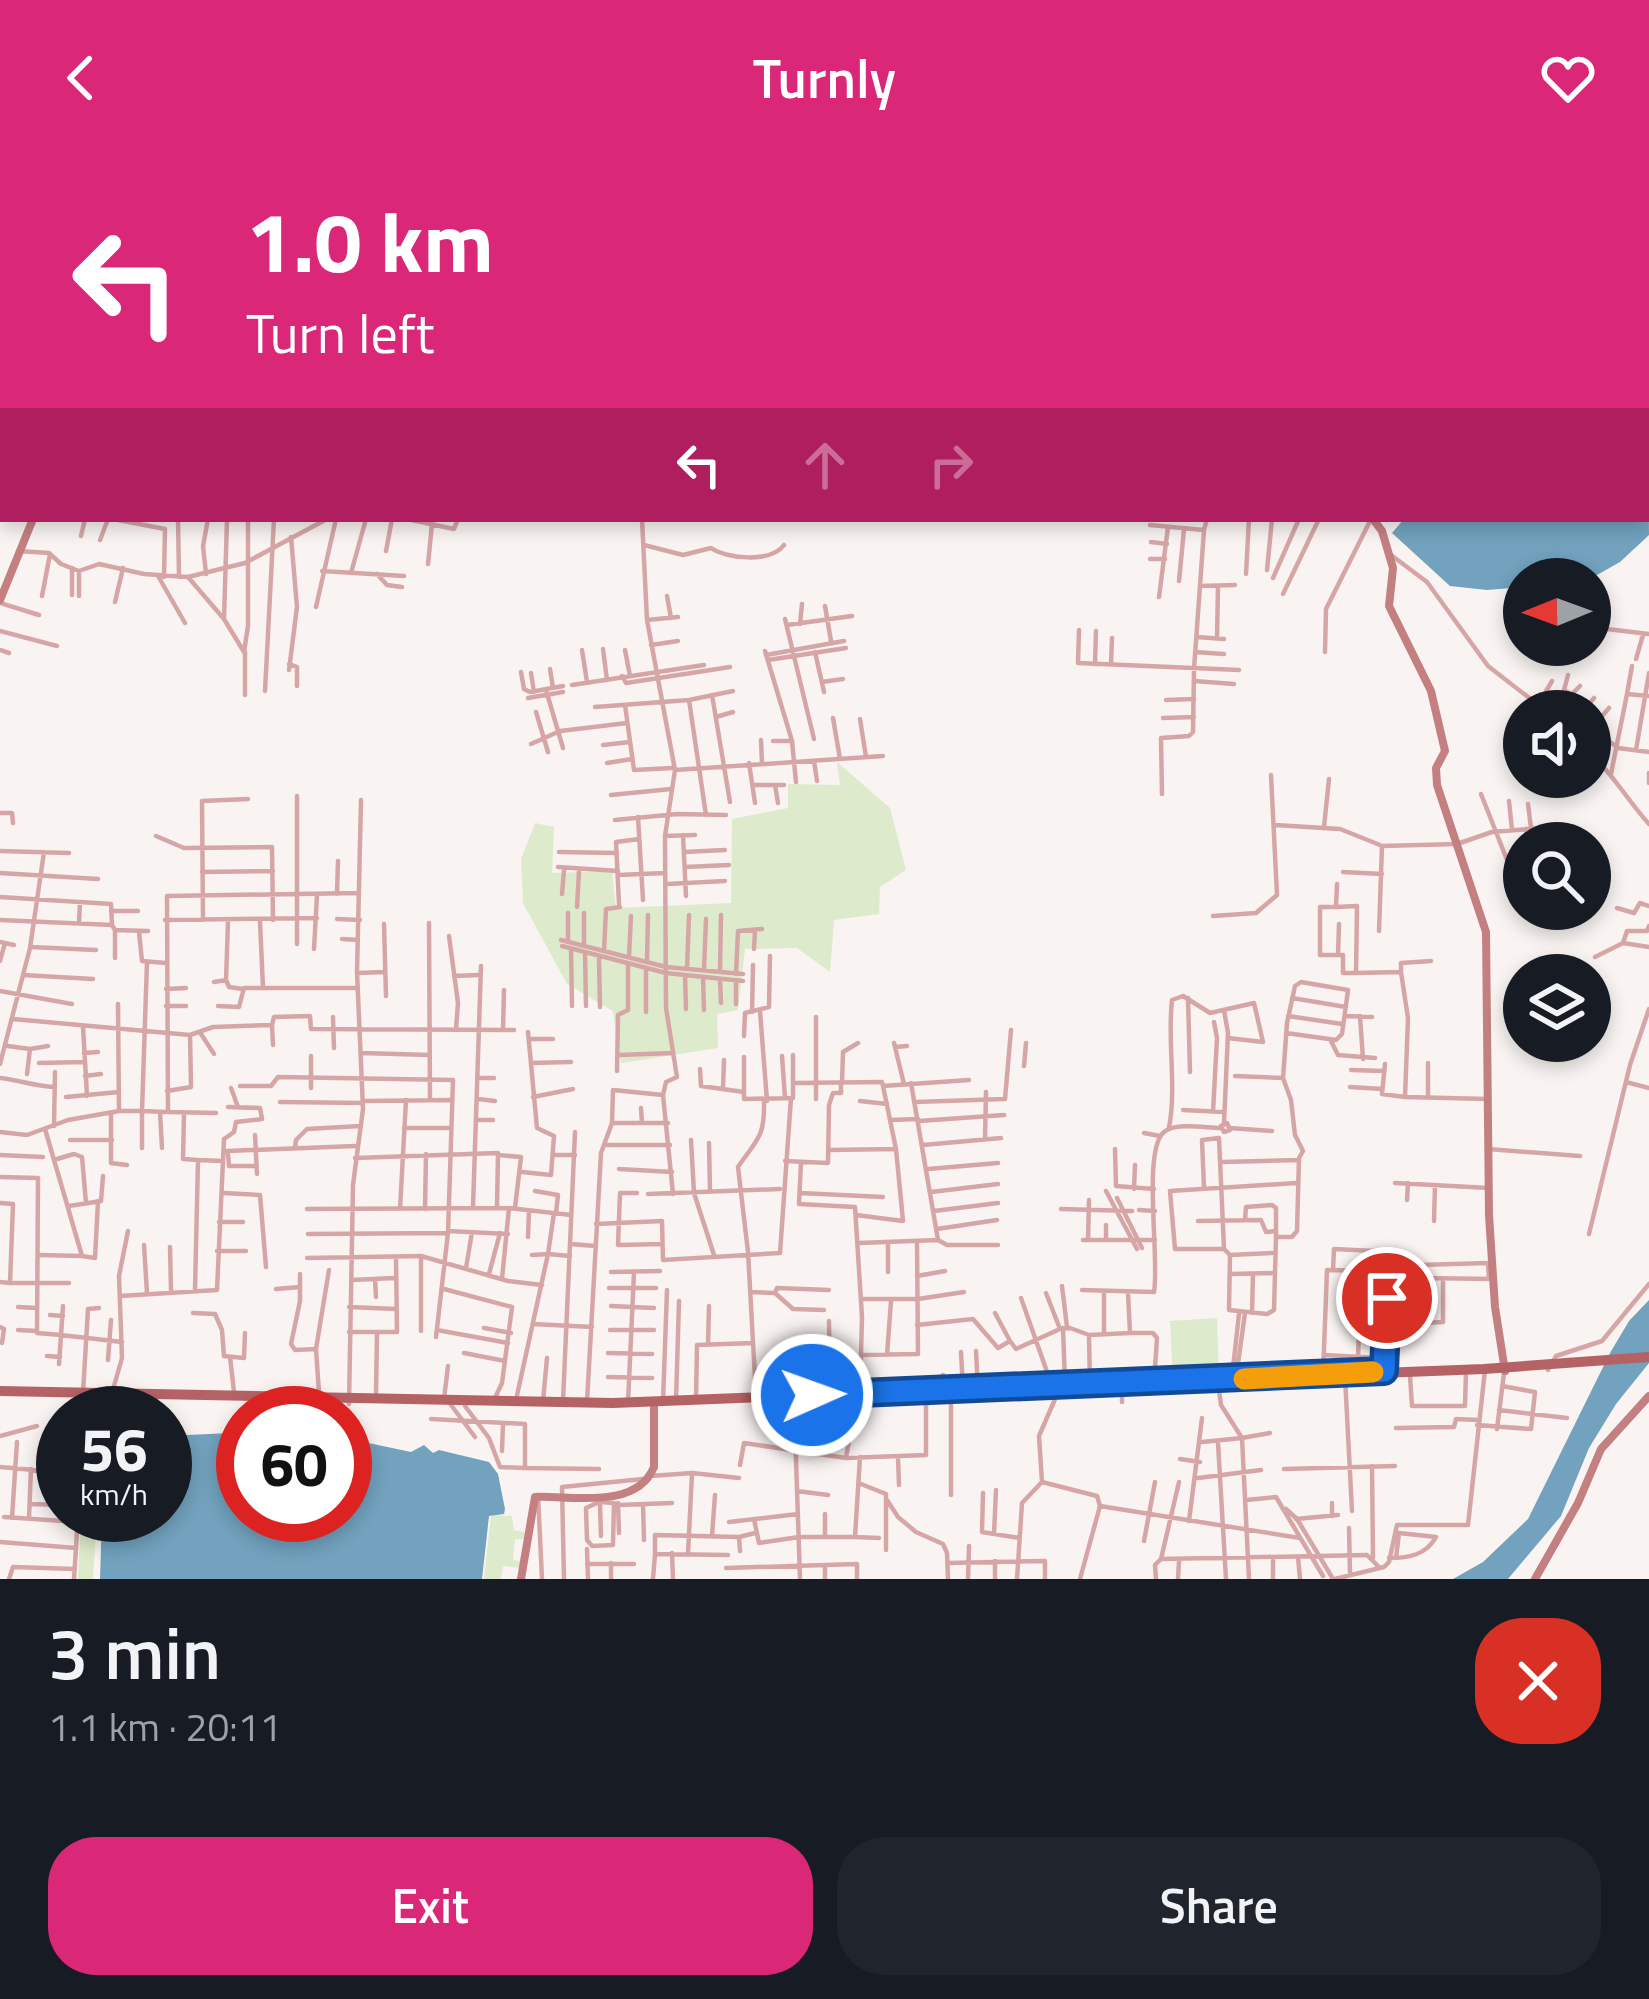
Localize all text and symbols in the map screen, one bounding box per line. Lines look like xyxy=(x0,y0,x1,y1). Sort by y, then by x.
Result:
text: Turnly xyxy=(753,37,896,119)
icon: back xyxy=(48,45,114,111)
icon: heart xyxy=(1535,45,1601,111)
text: 1.0 km xyxy=(246,177,494,305)
icon: left xyxy=(48,204,204,360)
text: Turn left xyxy=(246,292,435,374)
icon: left xyxy=(666,432,732,498)
icon: ahead xyxy=(792,432,858,498)
icon: right xyxy=(918,432,984,498)
north arrow xyxy=(1503,558,1611,666)
map controls xyxy=(1503,558,1611,1062)
button: sound xyxy=(1503,690,1611,798)
button: search xyxy=(1503,822,1611,930)
button: layers xyxy=(1503,954,1611,1062)
pin xyxy=(1336,1247,1438,1349)
icon: arrive xyxy=(1354,1265,1420,1331)
position arrow xyxy=(749,1332,875,1458)
speed limit sign: 60 xyxy=(216,1386,372,1542)
text: 56 xyxy=(80,1403,148,1494)
text: km/h xyxy=(80,1471,148,1517)
text: 3 min xyxy=(48,1597,221,1707)
button: close xyxy=(1475,1618,1601,1744)
text: 1.1 km · 20:11 xyxy=(48,1697,281,1756)
button: Exit xyxy=(48,1837,813,1975)
button: Share xyxy=(837,1837,1601,1975)

